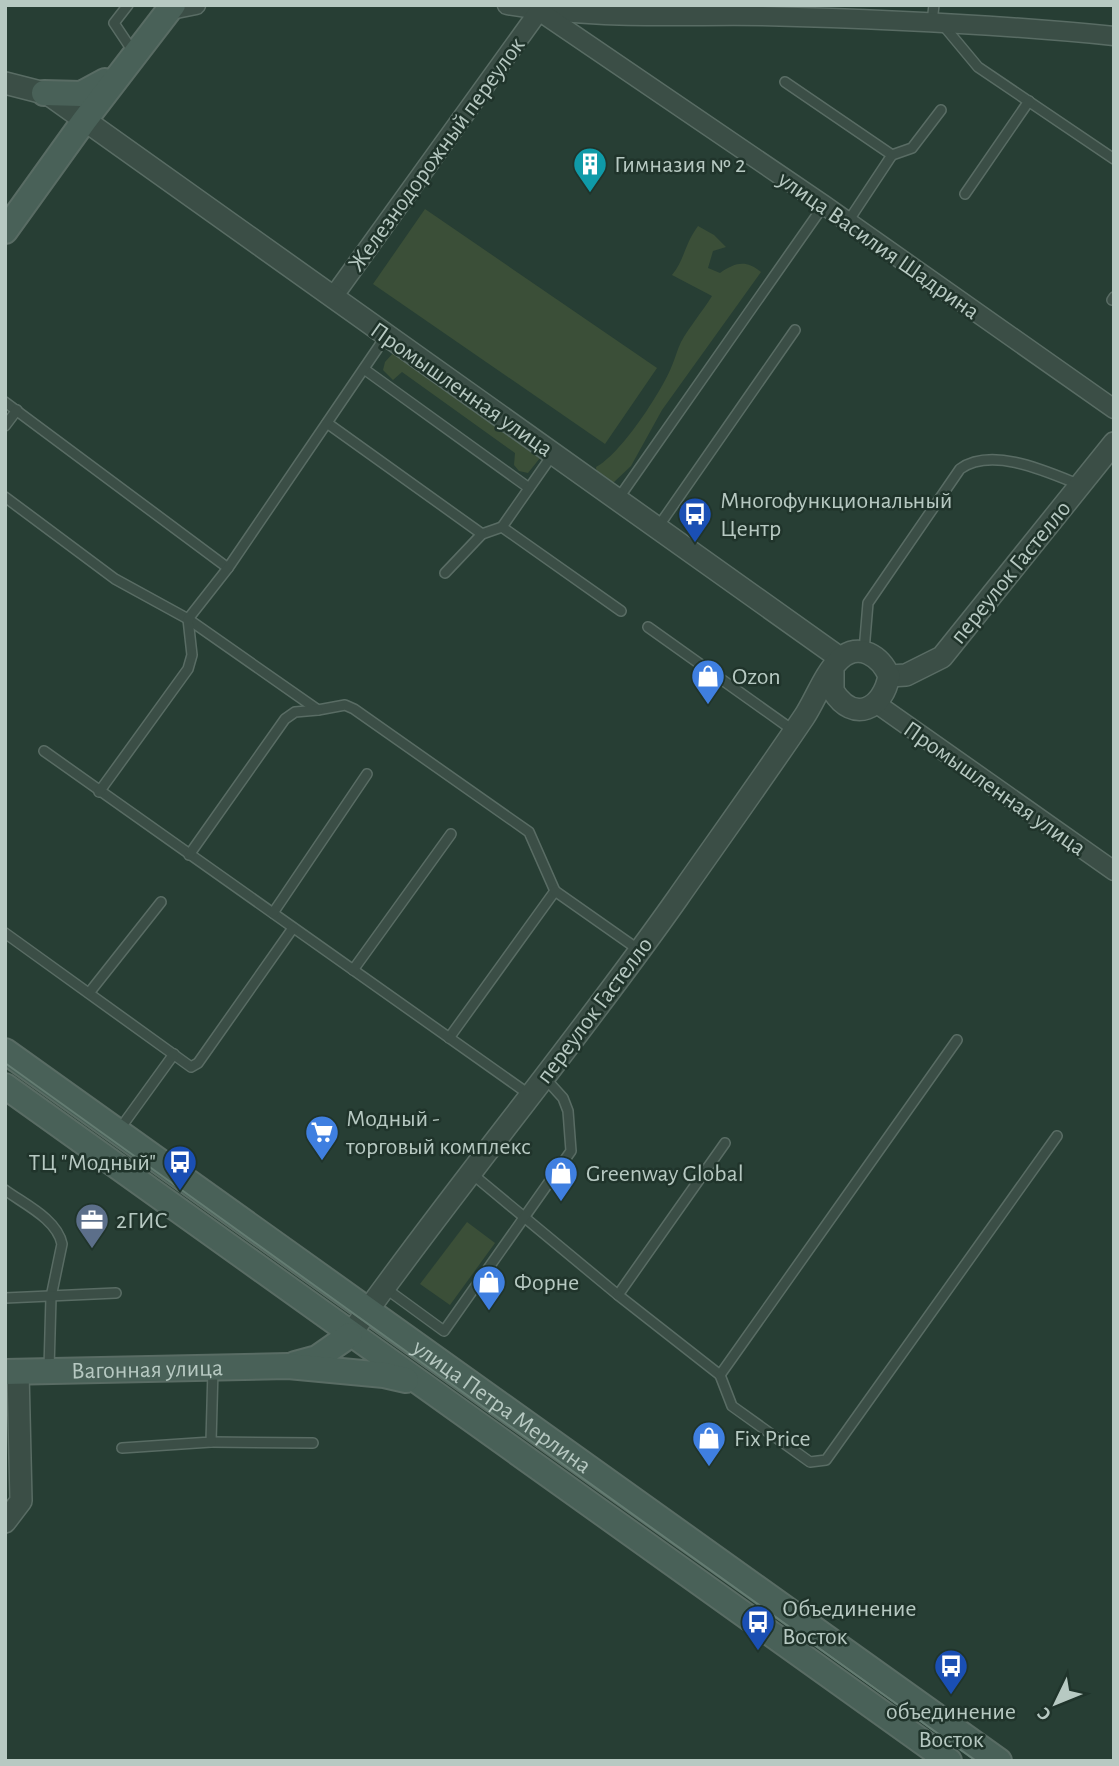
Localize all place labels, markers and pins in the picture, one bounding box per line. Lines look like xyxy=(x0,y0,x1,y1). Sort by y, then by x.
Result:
building icon: Гимназия № 2 xyxy=(571,145,609,194)
place label: Гимназия № 2 xyxy=(614,153,746,177)
place label: Многофункциональный Центр xyxy=(720,489,953,541)
bus stop icon: Многофункциональный Центр xyxy=(676,495,714,544)
shop icon: Ozon xyxy=(689,657,727,706)
place label: Ozon xyxy=(732,665,781,689)
place label: Модный - торговый комплекс xyxy=(345,1107,531,1159)
supermarket icon: Модный - торговый комплекс xyxy=(303,1113,341,1162)
bus stop icon: ТЦ "Модный" xyxy=(161,1143,199,1192)
place label: ТЦ "Модный" xyxy=(29,1151,156,1175)
shop icon: Greenway Global xyxy=(542,1154,580,1203)
place label: Greenway Global xyxy=(586,1162,744,1186)
office icon: 2ГИС xyxy=(73,1201,111,1250)
place label: 2ГИС xyxy=(116,1209,168,1233)
shop icon: Форне xyxy=(470,1263,508,1312)
place label: Форне xyxy=(514,1271,579,1295)
shop icon: Fix Price xyxy=(690,1419,728,1468)
place label: Fix Price xyxy=(734,1427,811,1451)
place label: Объединение Восток xyxy=(782,1597,917,1649)
bus stop icon: Объединение Восток xyxy=(739,1603,777,1652)
bus stop icon: объединение Восток xyxy=(932,1647,970,1696)
place label: объединение Восток xyxy=(886,1700,1016,1752)

